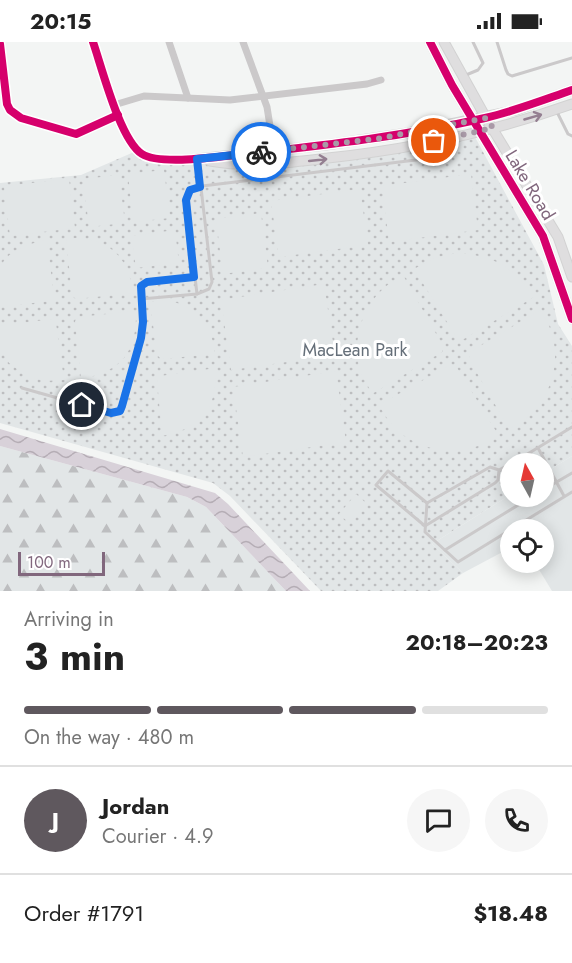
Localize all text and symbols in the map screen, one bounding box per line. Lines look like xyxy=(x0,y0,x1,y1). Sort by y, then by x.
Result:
text: 20:15 xyxy=(30,5,91,37)
one-way arrow xyxy=(523,111,542,122)
pin xyxy=(408,115,459,166)
courier xyxy=(231,122,291,182)
icon: bag xyxy=(417,124,450,157)
icon: bike xyxy=(245,136,278,169)
street label: Lake Road xyxy=(499,145,561,225)
one-way arrow xyxy=(308,154,327,165)
park label: MacLean Park xyxy=(303,337,407,363)
pin xyxy=(56,379,107,430)
icon: home xyxy=(65,388,98,421)
north arrow xyxy=(500,453,554,507)
map controls xyxy=(500,453,554,573)
button: locate xyxy=(500,519,554,573)
scale bar xyxy=(18,549,105,576)
text: 100 m xyxy=(27,551,71,574)
text: Arriving in xyxy=(24,605,114,634)
text: 20:18–20:23 xyxy=(406,626,548,658)
text: 3 min xyxy=(24,628,125,685)
text: On the way · 480 m xyxy=(24,723,194,752)
button: chat xyxy=(407,789,470,852)
button: phone xyxy=(485,789,548,852)
text: Jordan xyxy=(102,790,169,822)
text: J xyxy=(52,804,59,836)
text: Courier · 4.9 xyxy=(102,822,214,851)
text: Order #1791 xyxy=(24,897,144,929)
text: $18.48 xyxy=(473,897,548,929)

